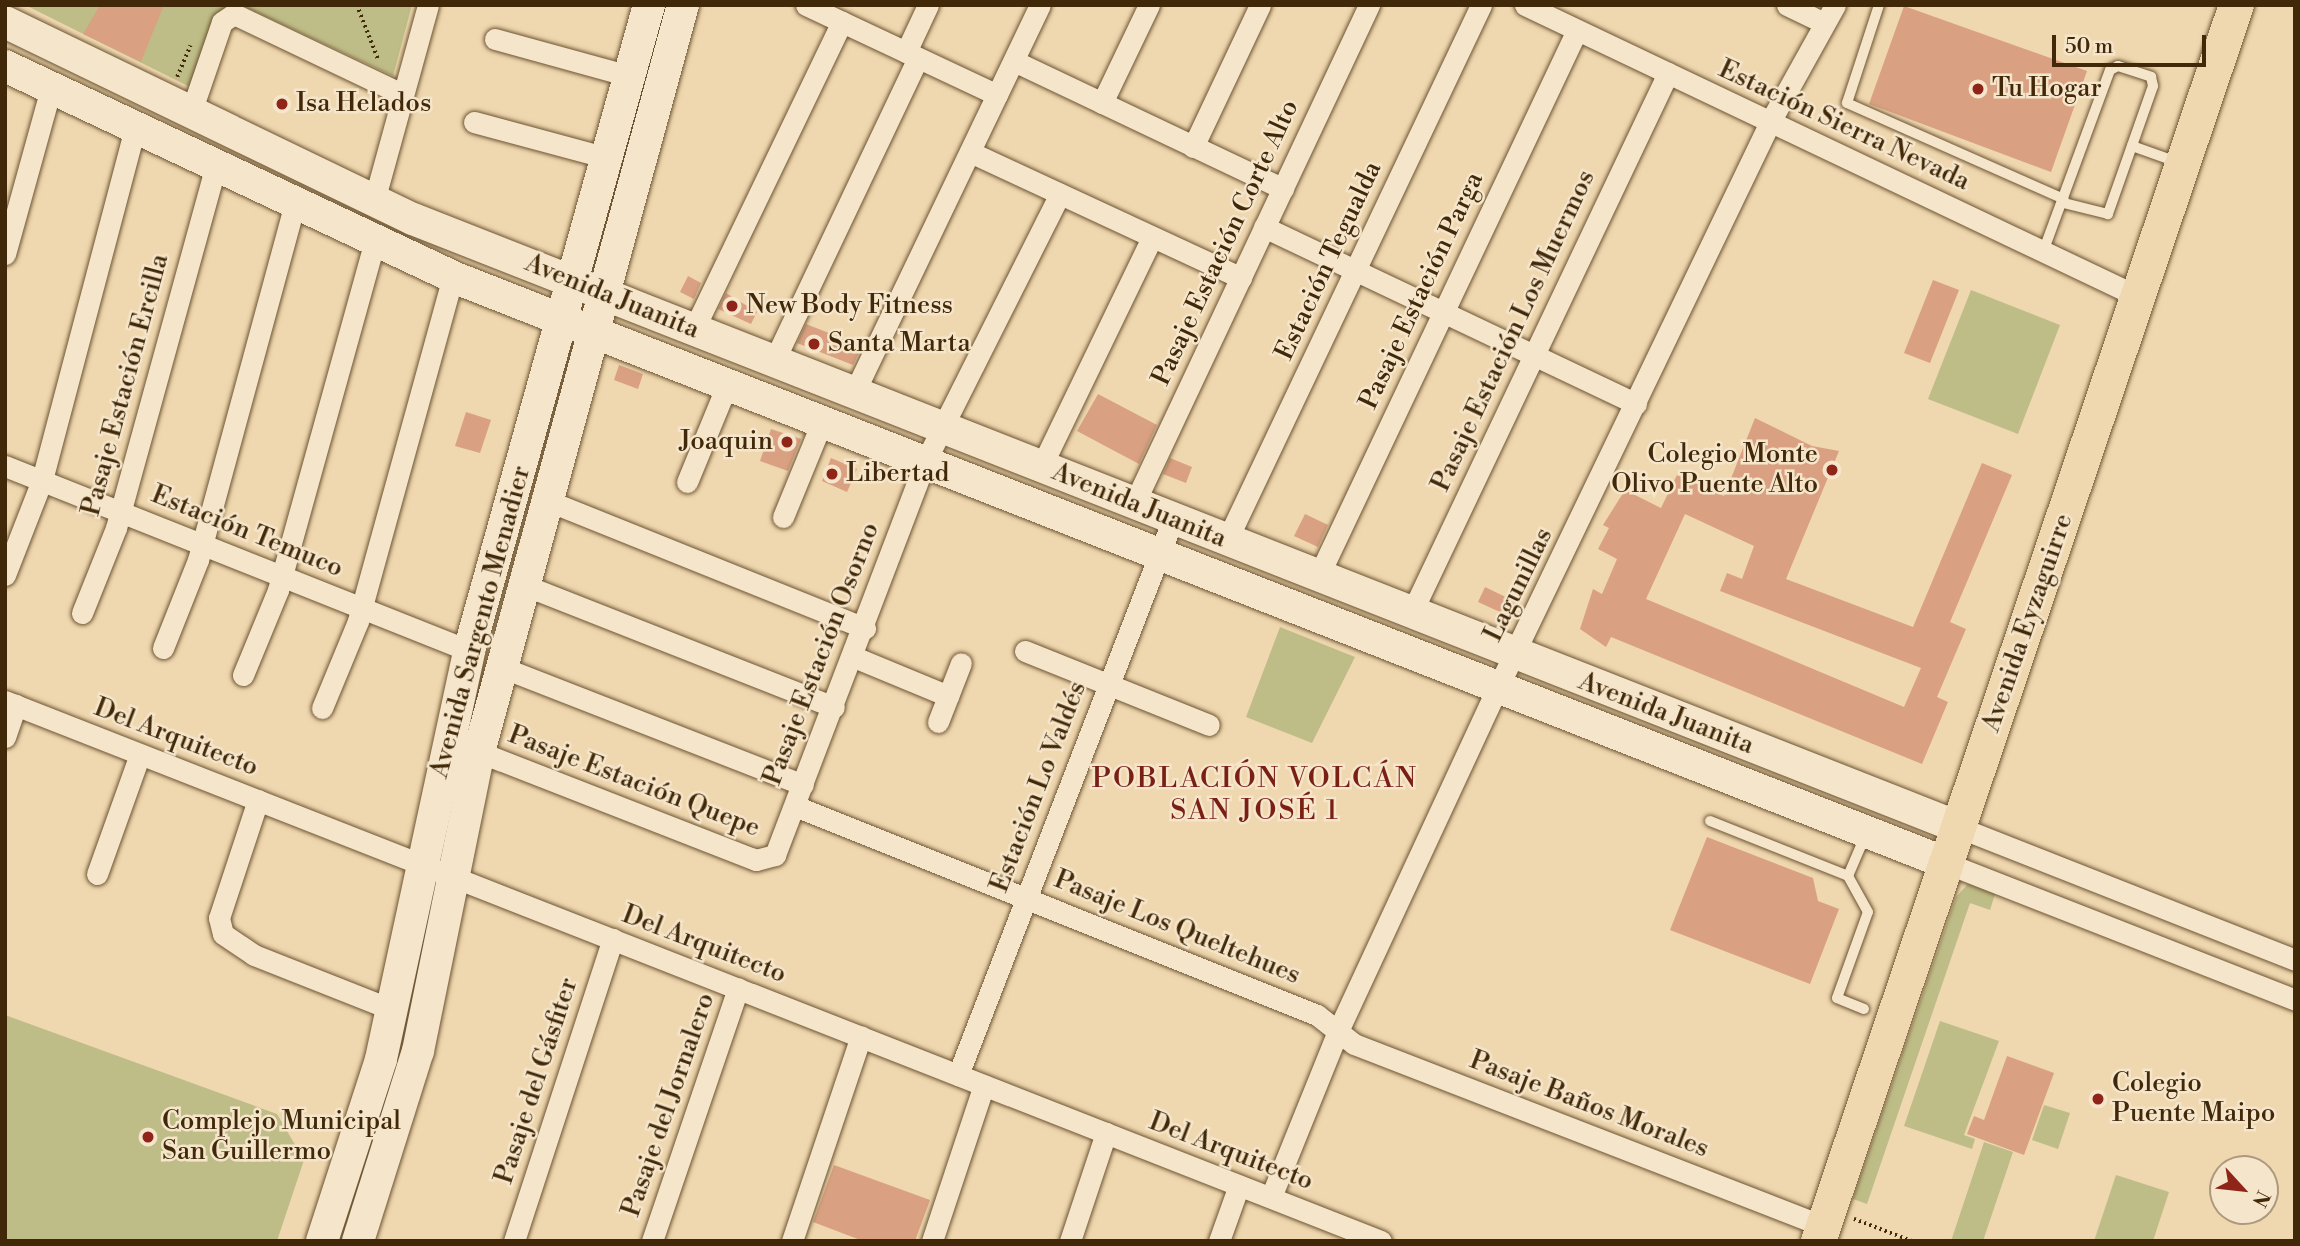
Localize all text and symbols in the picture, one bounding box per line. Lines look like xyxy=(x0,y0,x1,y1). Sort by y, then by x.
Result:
scale bar xyxy=(2055,21,2209,65)
text: 50 m xyxy=(2065,34,2113,60)
street label: Estación Sierra Nevada xyxy=(1713,54,1975,198)
place label: Tu Hogar xyxy=(1992,73,2102,105)
marker: Tu Hogar xyxy=(1970,81,1986,97)
place label: Isa Helados xyxy=(296,88,431,120)
street label: Pasaje Estación Corte Alto xyxy=(1146,95,1306,391)
marker: Isa Helados xyxy=(274,96,290,112)
street label: Estación Tegualda xyxy=(1269,157,1389,365)
street label: Pasaje Estación Los Muermos xyxy=(1426,166,1602,496)
street label: Pasaje Estación Parga xyxy=(1353,168,1491,414)
street label: Avenida Juanita xyxy=(520,248,704,346)
street label: Pasaje Estación Ercilla xyxy=(76,251,176,519)
place label: New Body Fitness xyxy=(746,290,953,322)
marker: New Body Fitness xyxy=(724,298,740,314)
place label: Santa Marta xyxy=(828,328,971,360)
marker: Santa Marta xyxy=(806,336,822,352)
place label: Joaquin xyxy=(679,426,773,458)
marker: Joaquin xyxy=(779,434,795,450)
place label: Colegio Monte Olivo Puente Alto xyxy=(1611,439,1818,500)
street label: Avenida Juanita xyxy=(1047,457,1231,555)
place label: Libertad xyxy=(846,458,949,490)
marker: Colegio Monte Olivo Puente Alto xyxy=(1824,462,1840,478)
street label: Avenida Sargento Menadier xyxy=(424,463,538,781)
marker: Libertad xyxy=(824,466,840,482)
street label: Estación Temuco xyxy=(147,479,347,585)
street label: Avenida Eyzaguirre xyxy=(1976,510,2080,736)
street label: Pasaje Estación Osorno xyxy=(758,518,886,790)
street label: Lagunillas xyxy=(1478,523,1560,647)
street label: Avenida Juanita xyxy=(1574,666,1758,762)
street label: Estación Lo Valdés xyxy=(984,677,1094,897)
street label: Del Arquitecto xyxy=(90,692,262,784)
street label: Pasaje Estación Quepe xyxy=(504,720,764,844)
district label: POBLACIÓN VOLCÁN SAN JOSÉ 1 xyxy=(1094,762,1416,828)
street label: Pasaje Los Queltehues xyxy=(1049,864,1305,992)
street label: Del Arquitecto xyxy=(618,899,790,991)
street label: Pasaje del Gásfiter xyxy=(489,974,585,1188)
street label: Pasaje del Jornalero xyxy=(616,989,722,1221)
street label: Pasaje Baños Morales xyxy=(1465,1045,1713,1165)
place label: Colegio Puente Maipo xyxy=(2112,1068,2275,1130)
marker: Colegio Puente Maipo xyxy=(2090,1091,2106,1107)
place label: Complejo Municipal San Guillermo xyxy=(162,1106,401,1168)
street label: Del Arquitecto xyxy=(1145,1106,1317,1198)
marker: Complejo Municipal San Guillermo xyxy=(140,1129,156,1145)
north arrow xyxy=(2209,1155,2279,1225)
text: N xyxy=(2247,1186,2275,1211)

